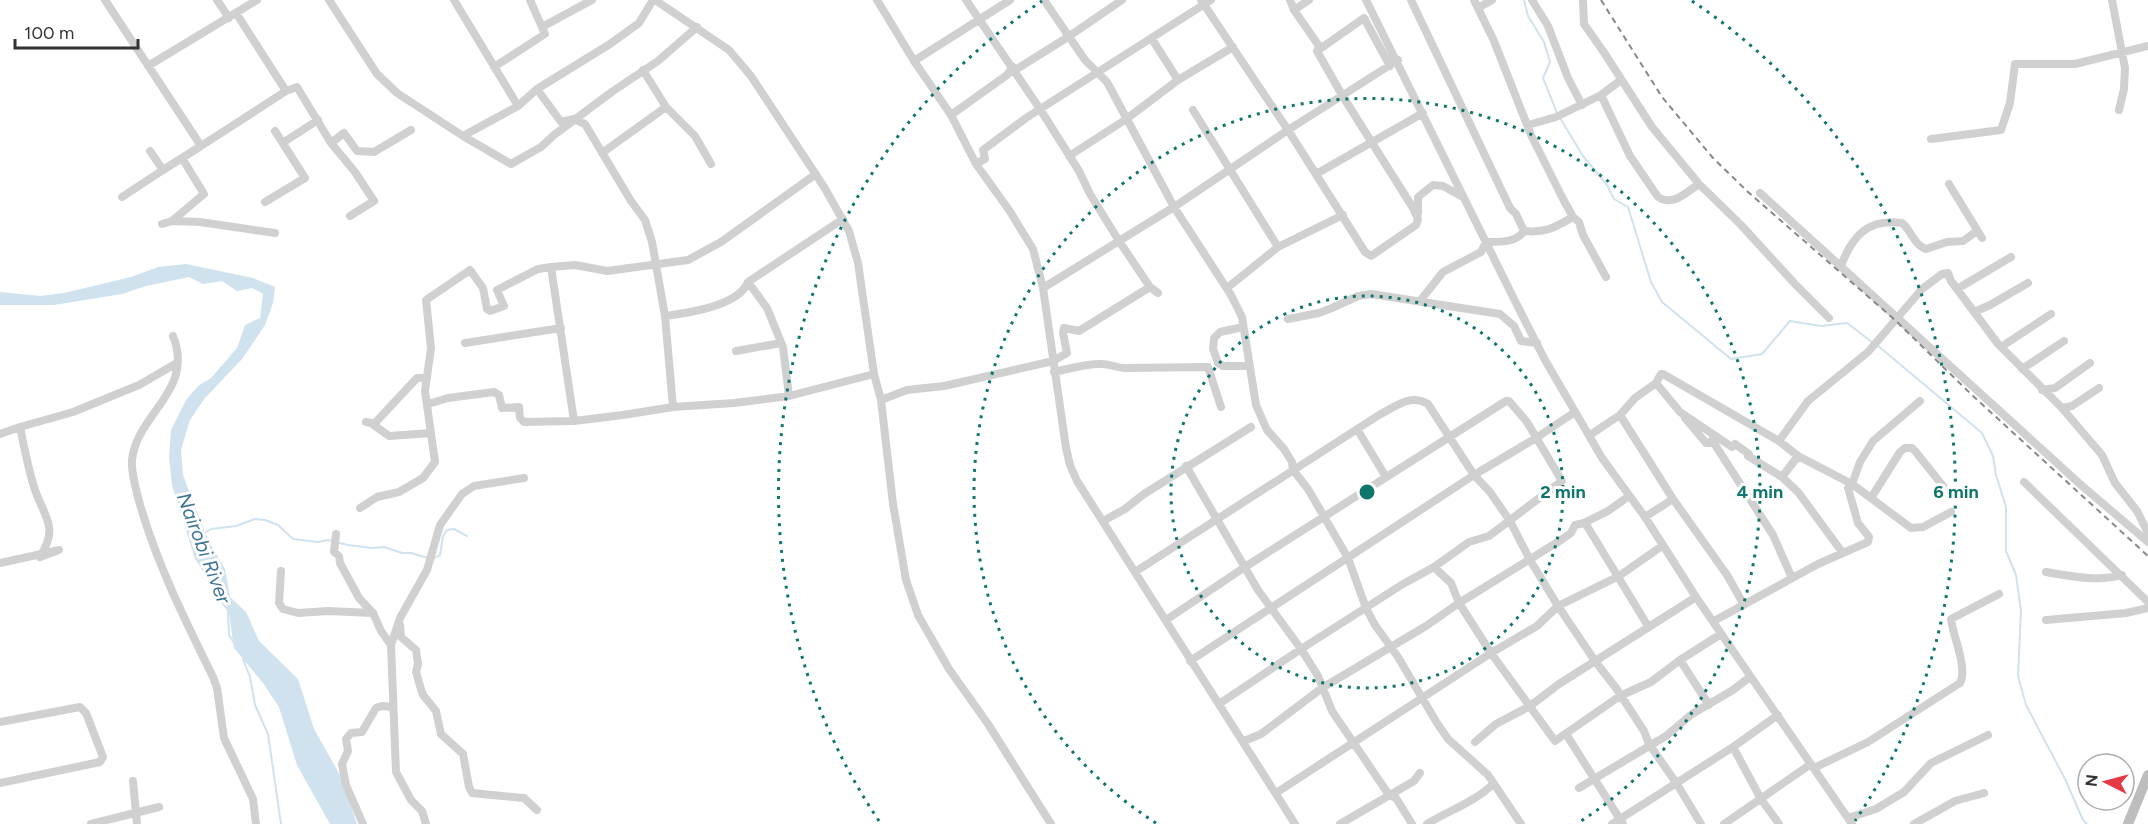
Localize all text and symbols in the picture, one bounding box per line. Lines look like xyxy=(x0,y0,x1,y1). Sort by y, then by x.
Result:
scale bar xyxy=(15,12,138,50)
text: 100 m xyxy=(24,22,74,44)
text: 2 min xyxy=(1540,481,1586,503)
text: 4 min xyxy=(1737,481,1783,503)
text: 6 min xyxy=(1933,481,1979,503)
centre of rings xyxy=(1357,482,1377,502)
water label: Nairobi River xyxy=(172,489,237,608)
north arrow xyxy=(2076,752,2136,812)
text: N xyxy=(2081,773,2102,788)

